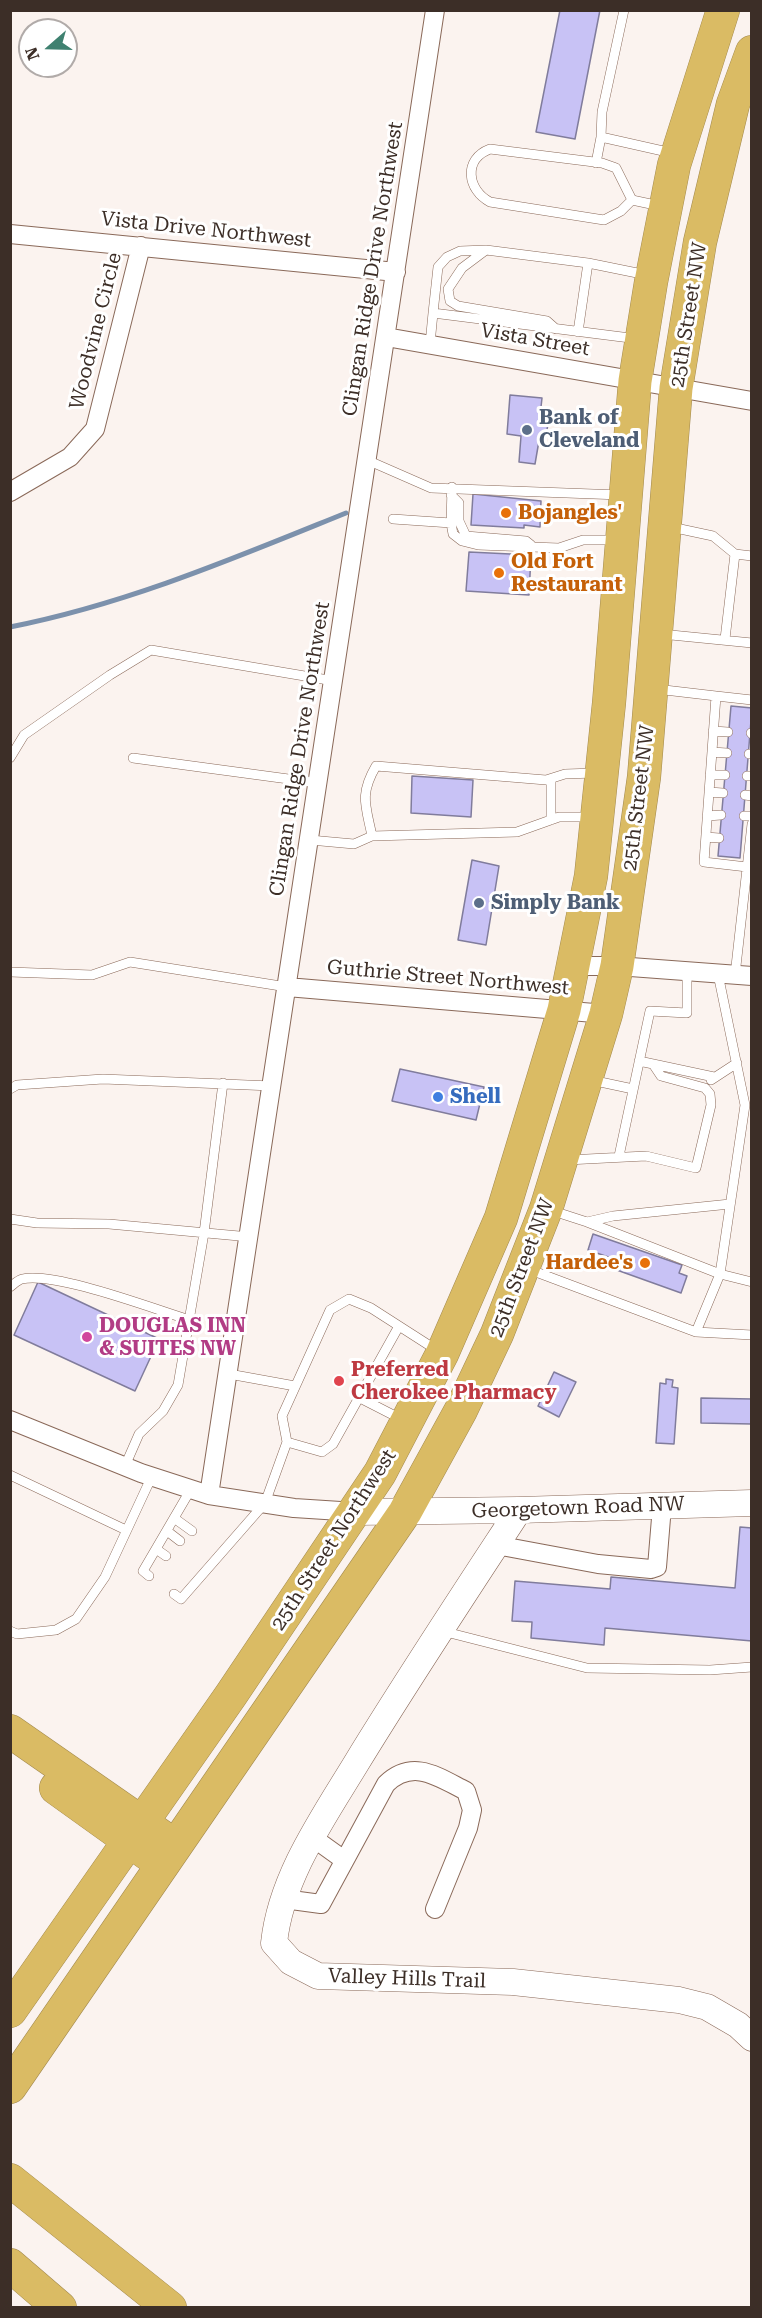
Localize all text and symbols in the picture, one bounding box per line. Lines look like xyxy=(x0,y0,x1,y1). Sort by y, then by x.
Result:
north arrow xyxy=(18,18,78,78)
text: N xyxy=(21,45,44,63)
street label: Clingan Ridge Drive Northwest xyxy=(338,120,408,418)
street label: Vista Drive Northwest xyxy=(100,207,312,253)
street label: 25th Street NW xyxy=(666,241,712,389)
street label: Woodvine Circle xyxy=(65,250,127,412)
street label: Vista Street xyxy=(478,319,592,361)
place label: Bank of Cleveland xyxy=(539,406,639,453)
marker: Bank of Cleveland xyxy=(520,423,534,437)
place label: Bojangles' xyxy=(518,501,622,525)
marker: Bojangles' xyxy=(499,506,513,520)
place label: Old Fort Restaurant xyxy=(511,550,623,597)
marker: Old Fort Restaurant xyxy=(492,566,506,580)
street label: Clingan Ridge Drive Northwest xyxy=(265,600,335,898)
street label: 25th Street NW xyxy=(618,724,660,872)
place label: Simply Bank xyxy=(491,891,620,915)
marker: Simply Bank xyxy=(472,896,486,910)
street label: Guthrie Street Northwest xyxy=(326,955,570,1001)
place label: Shell xyxy=(450,1085,501,1109)
marker: Shell xyxy=(431,1090,445,1104)
street label: 25th Street NW xyxy=(485,1195,559,1341)
place label: Hardee's xyxy=(545,1251,633,1275)
marker: Hardee's xyxy=(638,1256,652,1270)
place label: DOUGLAS INN & SUITES NW xyxy=(99,1314,246,1361)
marker: DOUGLAS INN & SUITES NW xyxy=(80,1330,94,1344)
place label: Preferred Cherokee Pharmacy xyxy=(351,1358,556,1405)
marker: Preferred Cherokee Pharmacy xyxy=(332,1374,346,1388)
street label: 25th Street Northwest xyxy=(266,1445,402,1635)
street label: Georgetown Road NW xyxy=(471,1492,685,1524)
street label: Valley Hills Trail xyxy=(328,1964,486,1994)

